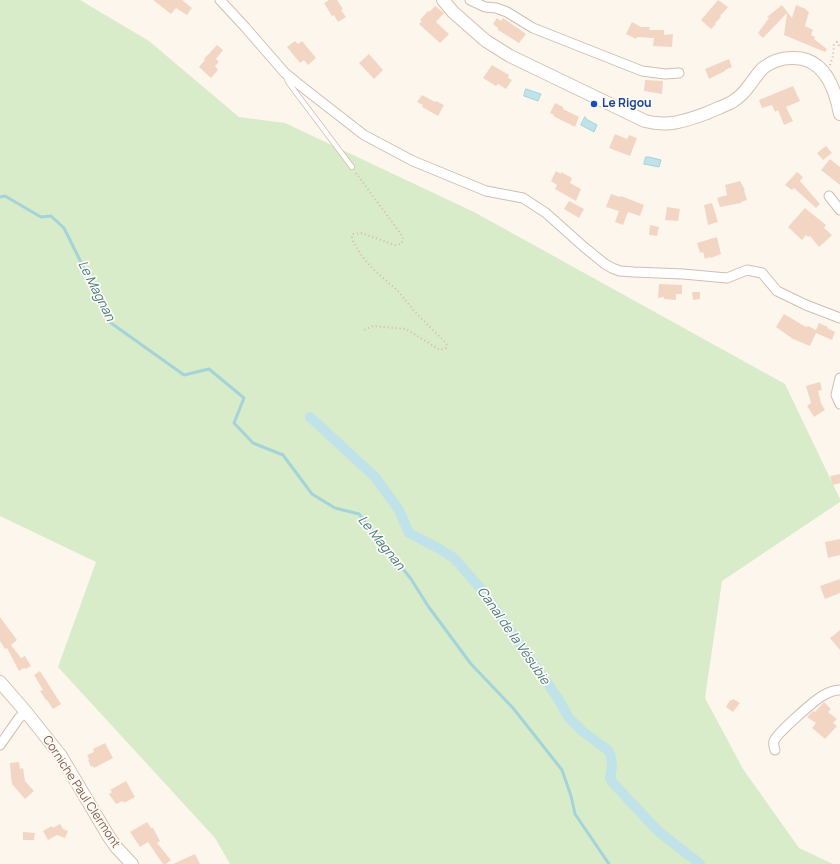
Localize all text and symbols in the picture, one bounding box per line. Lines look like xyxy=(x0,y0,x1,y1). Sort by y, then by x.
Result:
place label: Le Rigou xyxy=(602,97,652,111)
marker: Le Rigou xyxy=(589,99,599,109)
water label: Le Magnan xyxy=(74,258,118,324)
water label: Le Magnan xyxy=(354,513,408,573)
water label: Canal de la Vésubie xyxy=(473,584,553,688)
street label: Corniche Paul Clermont xyxy=(39,733,123,851)

